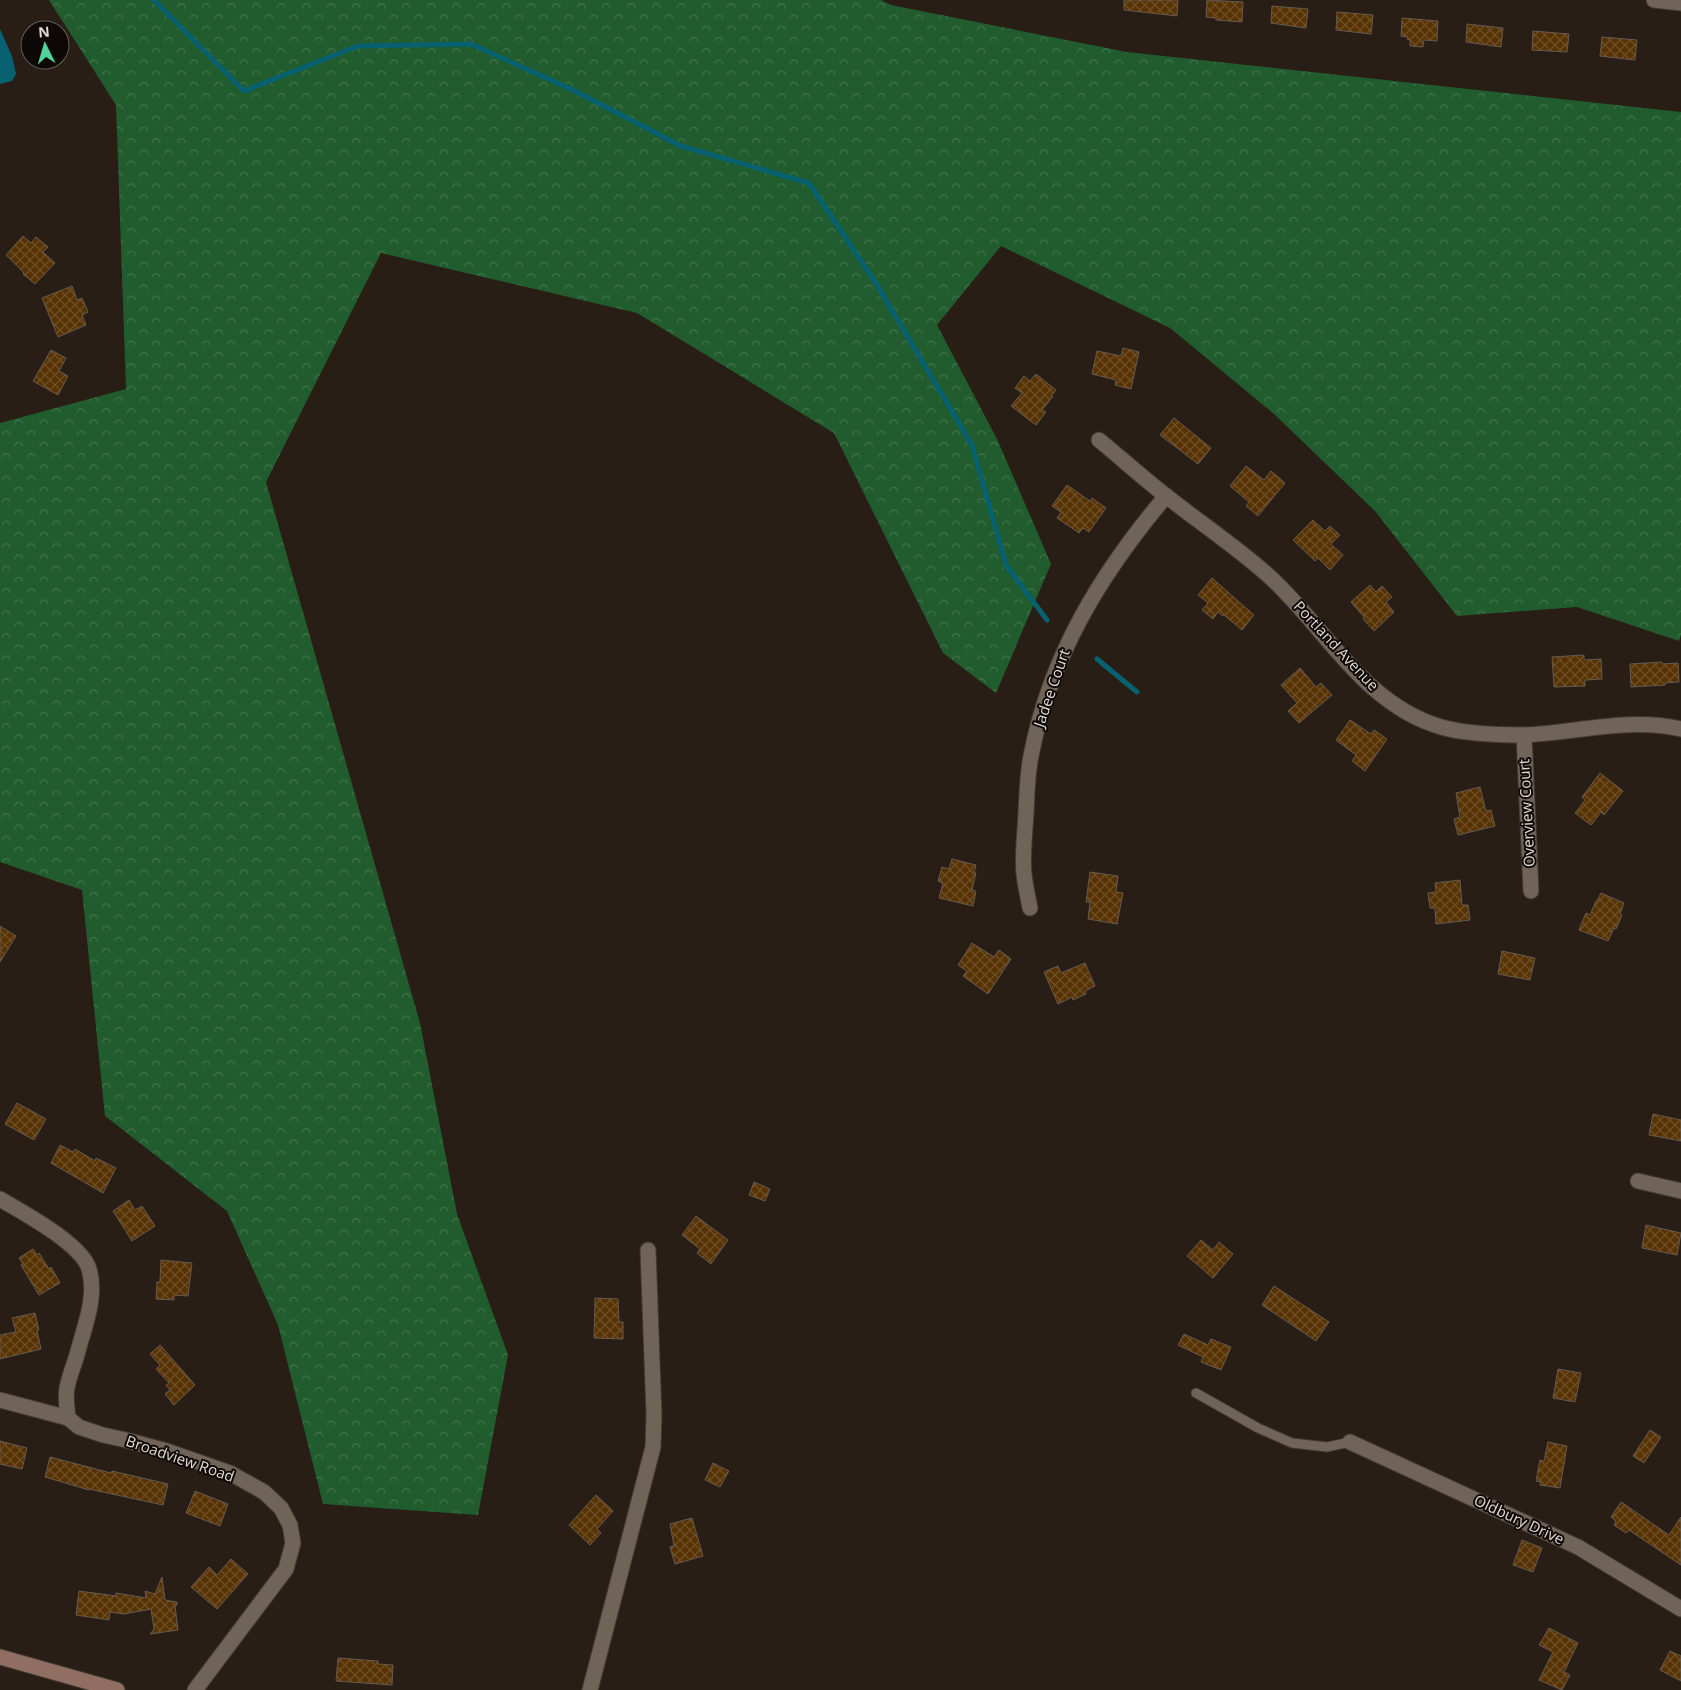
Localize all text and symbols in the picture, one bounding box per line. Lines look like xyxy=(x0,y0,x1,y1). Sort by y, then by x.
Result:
north arrow xyxy=(20,20,70,70)
text: N xyxy=(37,22,50,42)
street label: Portland Avenue xyxy=(1290,596,1384,695)
street label: Jadee Court xyxy=(1028,646,1074,731)
street label: Overview Court xyxy=(1513,759,1539,868)
street label: Broadview Road xyxy=(123,1430,237,1486)
street label: Oldbury Drive xyxy=(1471,1489,1568,1549)

